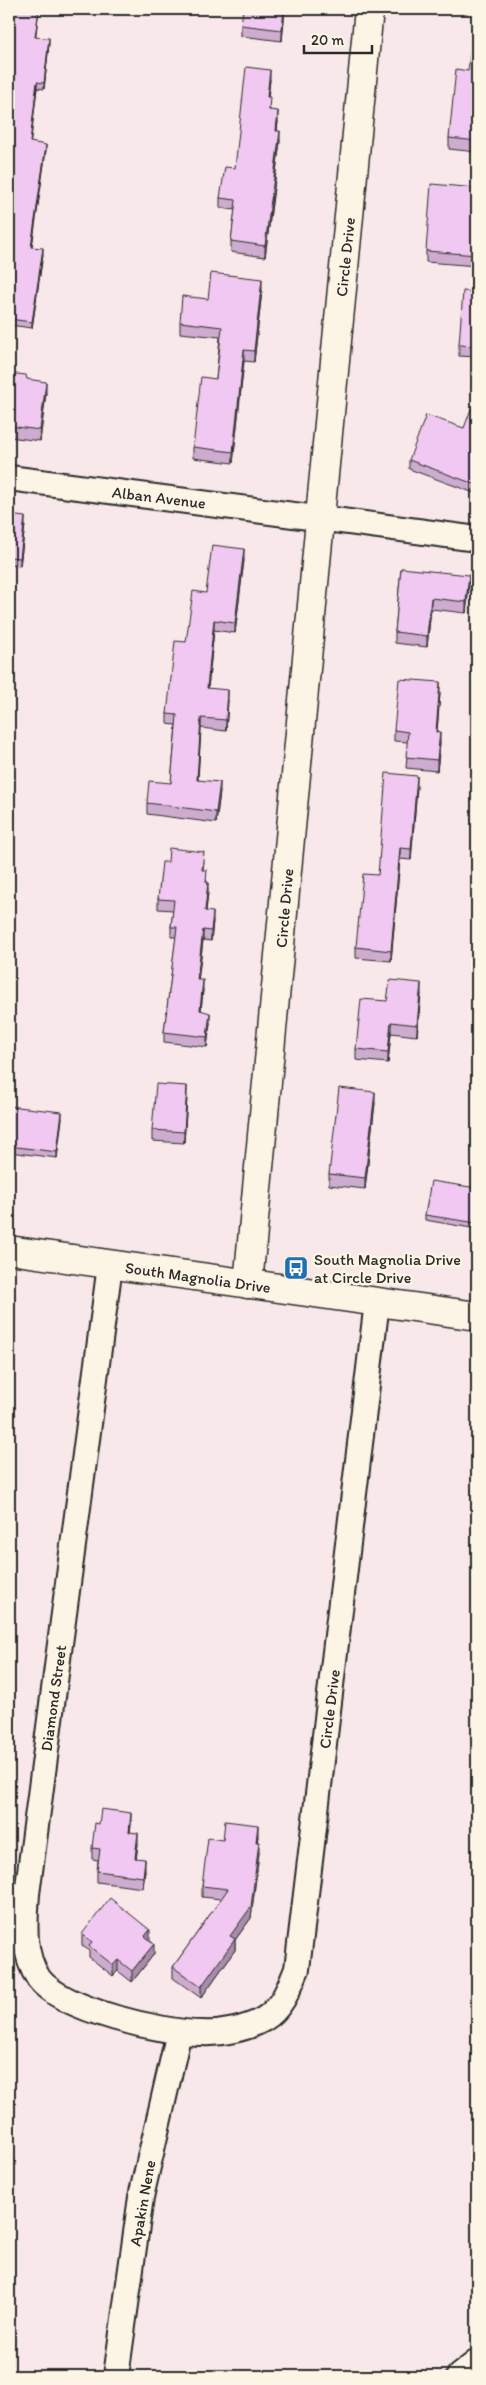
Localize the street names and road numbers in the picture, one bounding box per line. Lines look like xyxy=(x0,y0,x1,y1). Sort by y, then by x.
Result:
street label: Circle Drive xyxy=(332,216,359,298)
street label: Alban Avenue xyxy=(111,482,207,513)
street label: Circle Drive xyxy=(272,867,297,949)
street label: South Magnolia Drive xyxy=(124,1258,272,1297)
street label: Diamond Street xyxy=(37,1644,70,1753)
street label: Circle Drive xyxy=(315,1668,344,1750)
street label: Apakin Nene xyxy=(126,2159,159,2248)

